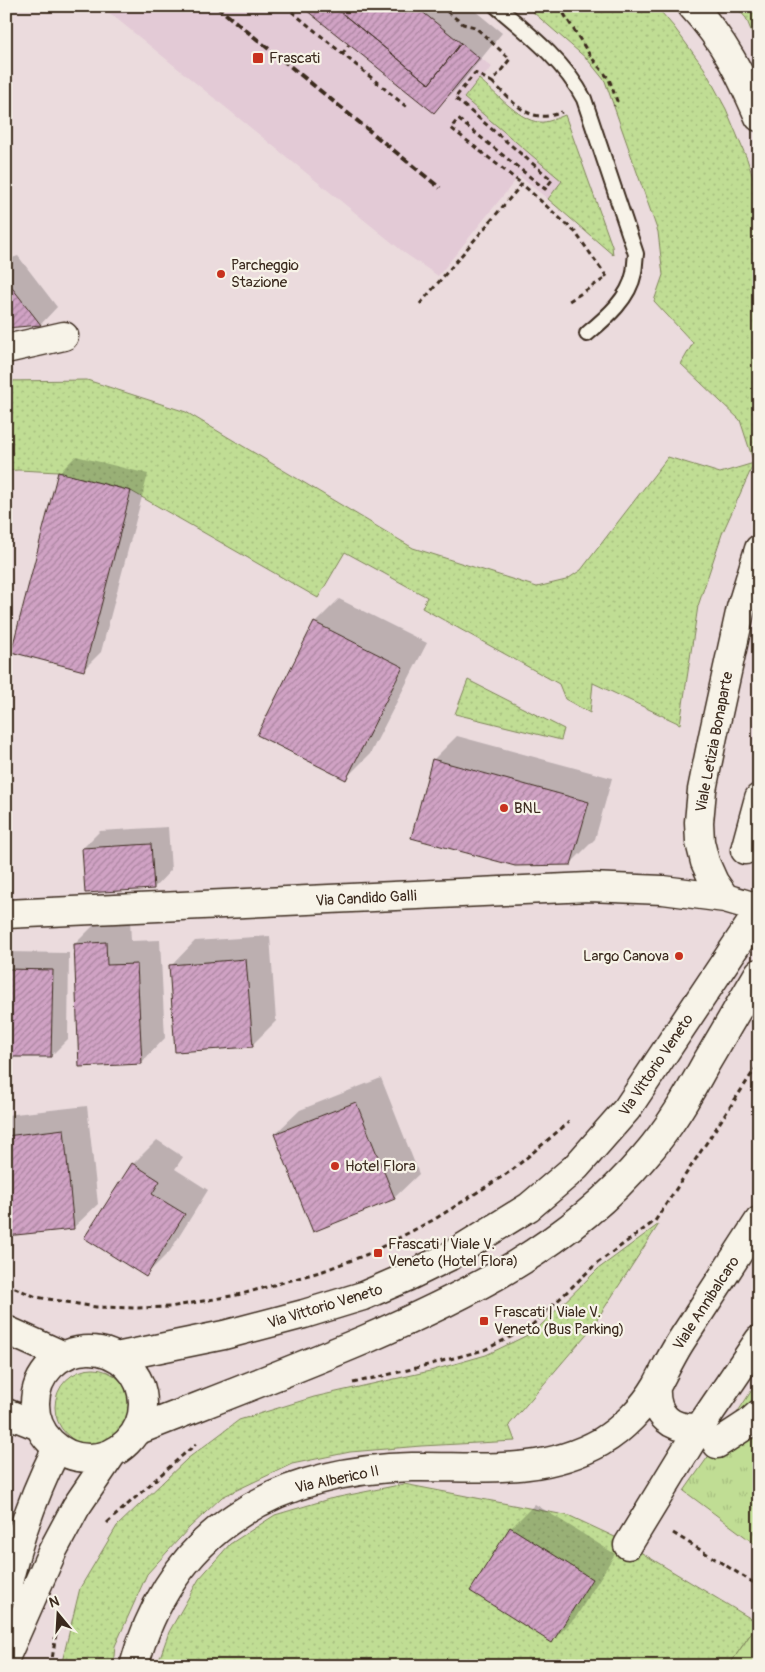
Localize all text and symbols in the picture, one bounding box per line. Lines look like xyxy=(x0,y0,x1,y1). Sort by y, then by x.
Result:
place label: Frascati xyxy=(269,49,320,68)
marker: Frascati xyxy=(251,51,265,65)
place label: Parcheggio Stazione xyxy=(231,256,299,292)
marker: Parcheggio Stazione xyxy=(215,268,227,280)
street label: Viale Letizia Bonaparte xyxy=(692,670,738,814)
place label: BNL xyxy=(514,799,541,818)
marker: BNL xyxy=(498,802,510,814)
street label: Via Candido Galli xyxy=(315,886,417,911)
place label: Largo Canova xyxy=(583,947,669,966)
marker: Largo Canova xyxy=(673,950,685,962)
street label: Via Vittorio Veneto xyxy=(615,1011,698,1120)
place label: Hotel Flora xyxy=(345,1157,416,1176)
marker: Hotel Flora xyxy=(329,1160,341,1172)
place label: Frascati | Viale V. Veneto (Hotel Flora) xyxy=(388,1235,518,1271)
marker: Frascati | Viale V. Veneto (Hotel Flora) xyxy=(372,1247,384,1259)
street label: Viale Annibalcaro xyxy=(669,1253,744,1354)
street label: Via Vittorio Veneto xyxy=(265,1280,385,1333)
place label: Frascati | Viale V. Veneto (Bus Parking) xyxy=(494,1303,624,1339)
marker: Frascati | Viale V. Veneto (Bus Parking) xyxy=(478,1315,490,1327)
street label: Via Alberico II xyxy=(293,1461,381,1498)
north arrow xyxy=(32,1590,82,1640)
text: N xyxy=(47,1593,61,1612)

